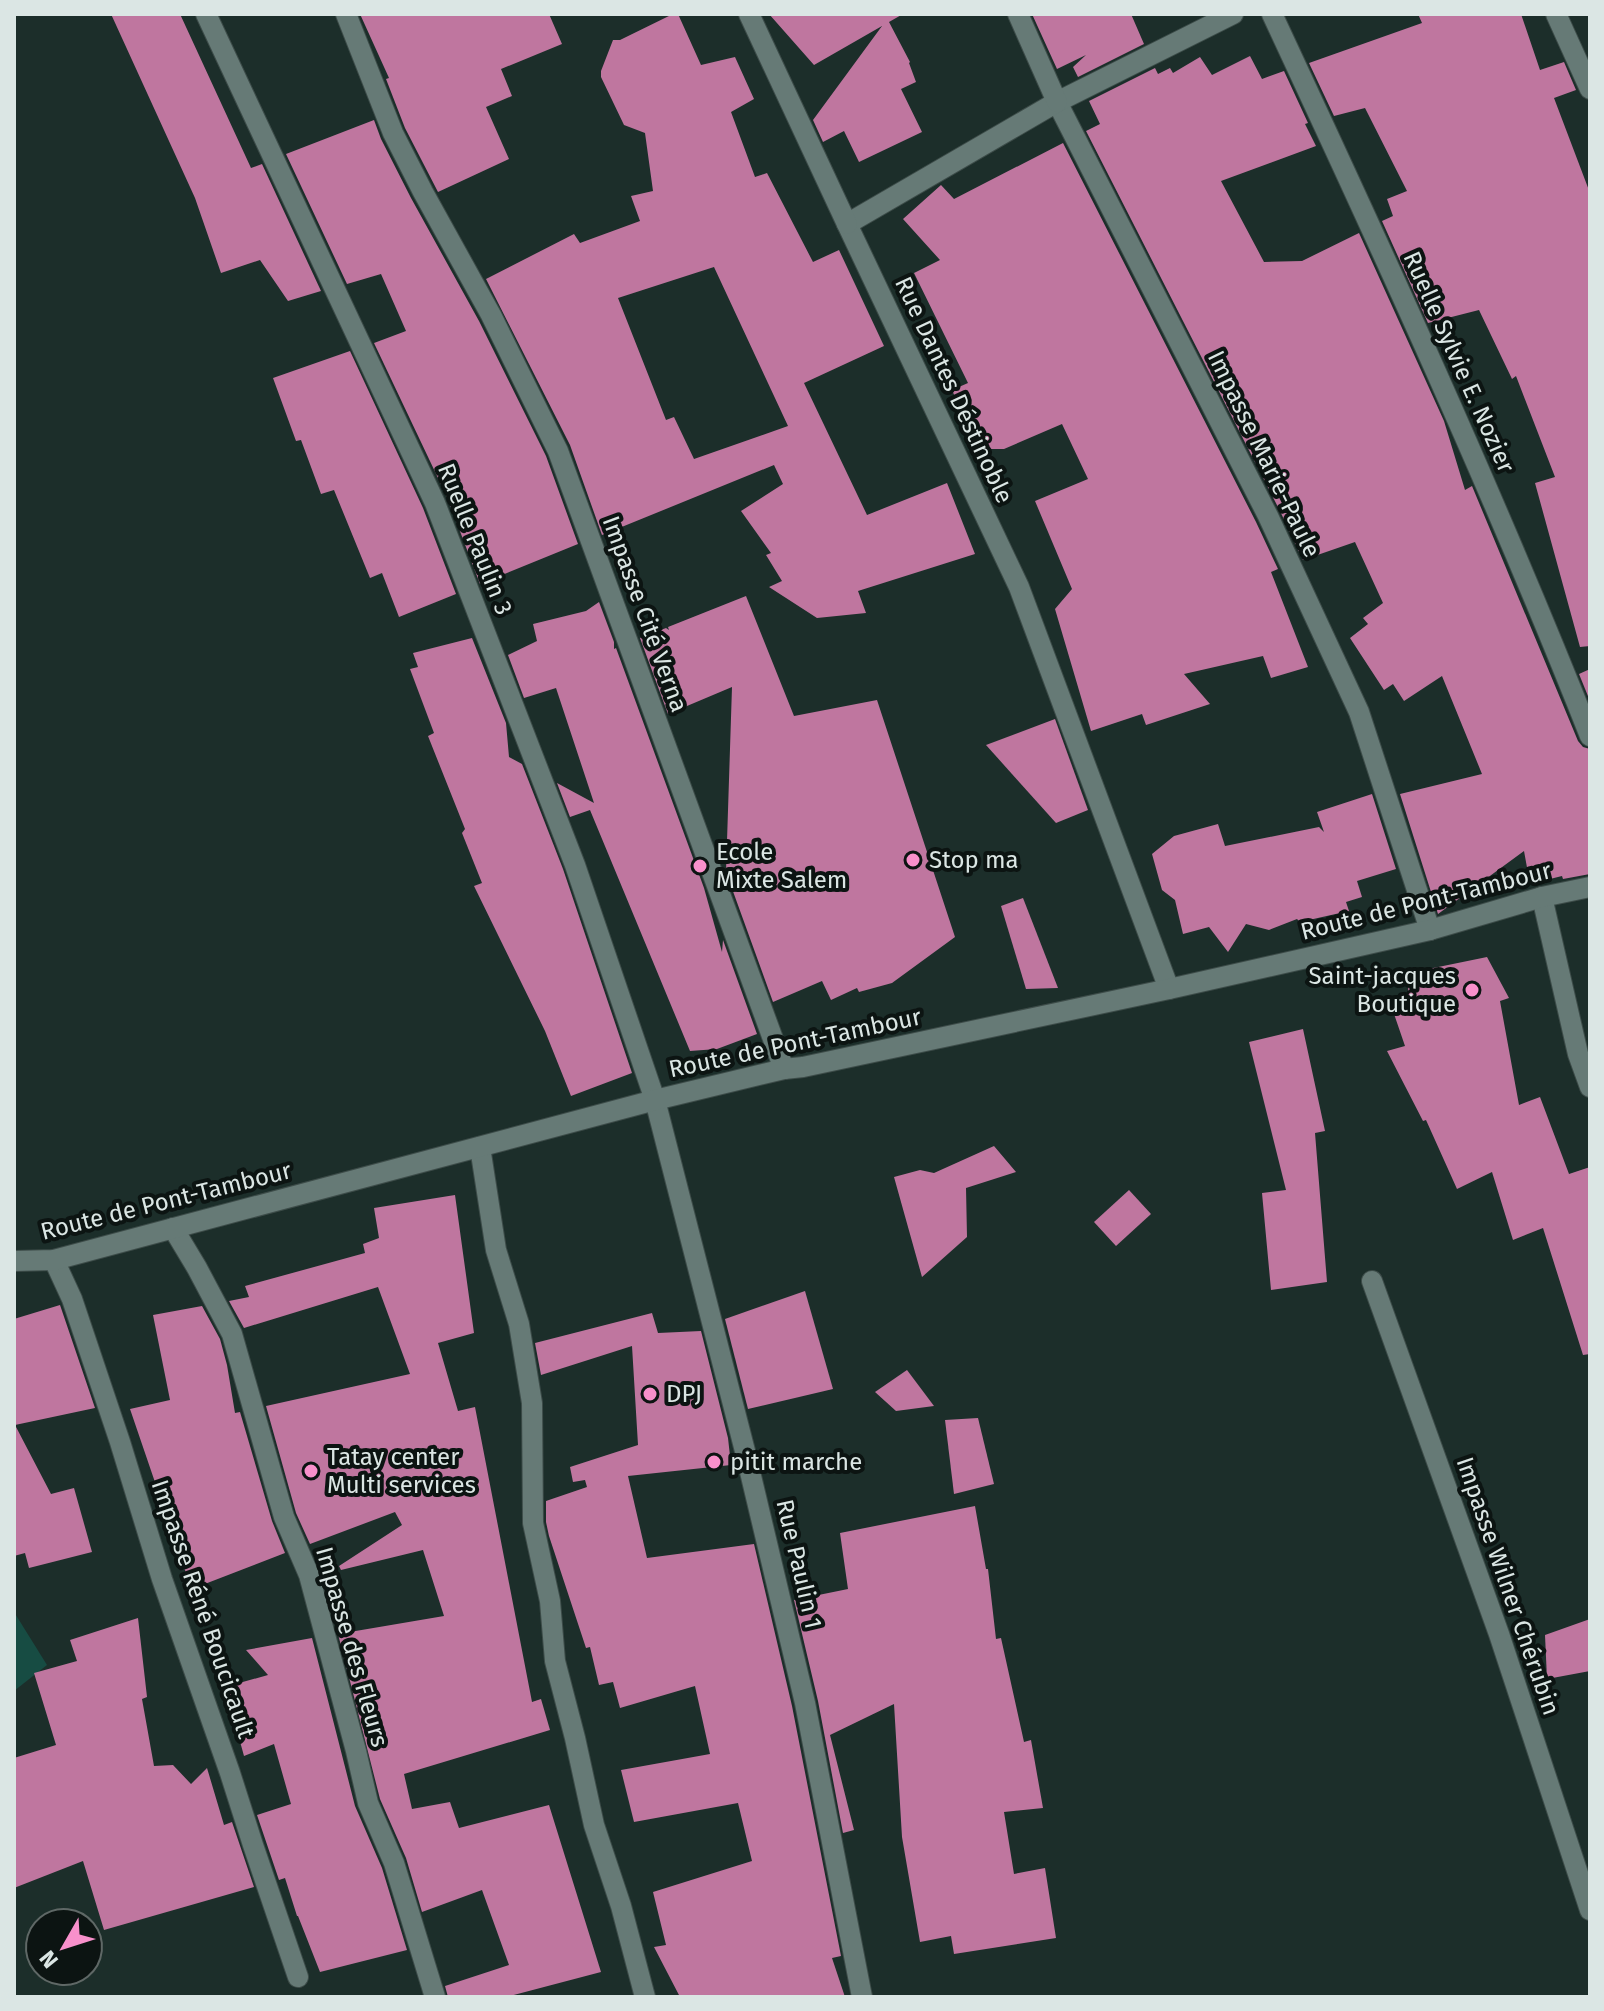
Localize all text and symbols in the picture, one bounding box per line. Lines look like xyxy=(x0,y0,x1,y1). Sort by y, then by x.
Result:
street label: Ruelle Sylvie E. Nozier xyxy=(1398,247,1521,478)
street label: Rue Dantes Déstinoble xyxy=(889,272,1019,508)
street label: Impasse Marie-Paule xyxy=(1202,346,1326,562)
street label: Ruelle Paulin 3 xyxy=(432,459,518,619)
street label: Impasse Cité Verna xyxy=(597,512,693,716)
place label: Ecole Mixte Salem xyxy=(716,838,847,894)
place label: Stop ma xyxy=(929,846,1019,874)
marker: Stop ma xyxy=(904,851,922,869)
street label: Route de Pont-Tambour xyxy=(1298,856,1555,946)
marker: Ecole Mixte Salem xyxy=(691,857,709,875)
place label: Saint-jacques Boutique xyxy=(1309,962,1456,1018)
marker: Saint-jacques Boutique xyxy=(1463,981,1481,999)
street label: Route de Pont-Tambour xyxy=(666,1002,925,1083)
street label: Route de Pont-Tambour xyxy=(38,1156,295,1246)
place label: DPJ xyxy=(666,1380,702,1408)
marker: DPJ xyxy=(641,1385,659,1403)
place label: Tatay center Multi services xyxy=(327,1443,476,1499)
place label: pitit marche xyxy=(730,1448,862,1476)
marker: pitit marche xyxy=(705,1453,723,1471)
street label: Impasse Wilner Chérubin xyxy=(1451,1453,1565,1719)
marker: Tatay center Multi services xyxy=(302,1462,320,1480)
street label: Impasse Réné Boucicault xyxy=(146,1476,261,1742)
street label: Rue Paulin 1 xyxy=(770,1496,828,1632)
street label: Impasse des Fleurs xyxy=(310,1544,394,1750)
north arrow xyxy=(24,1907,104,1987)
text: N xyxy=(34,1945,64,1973)

